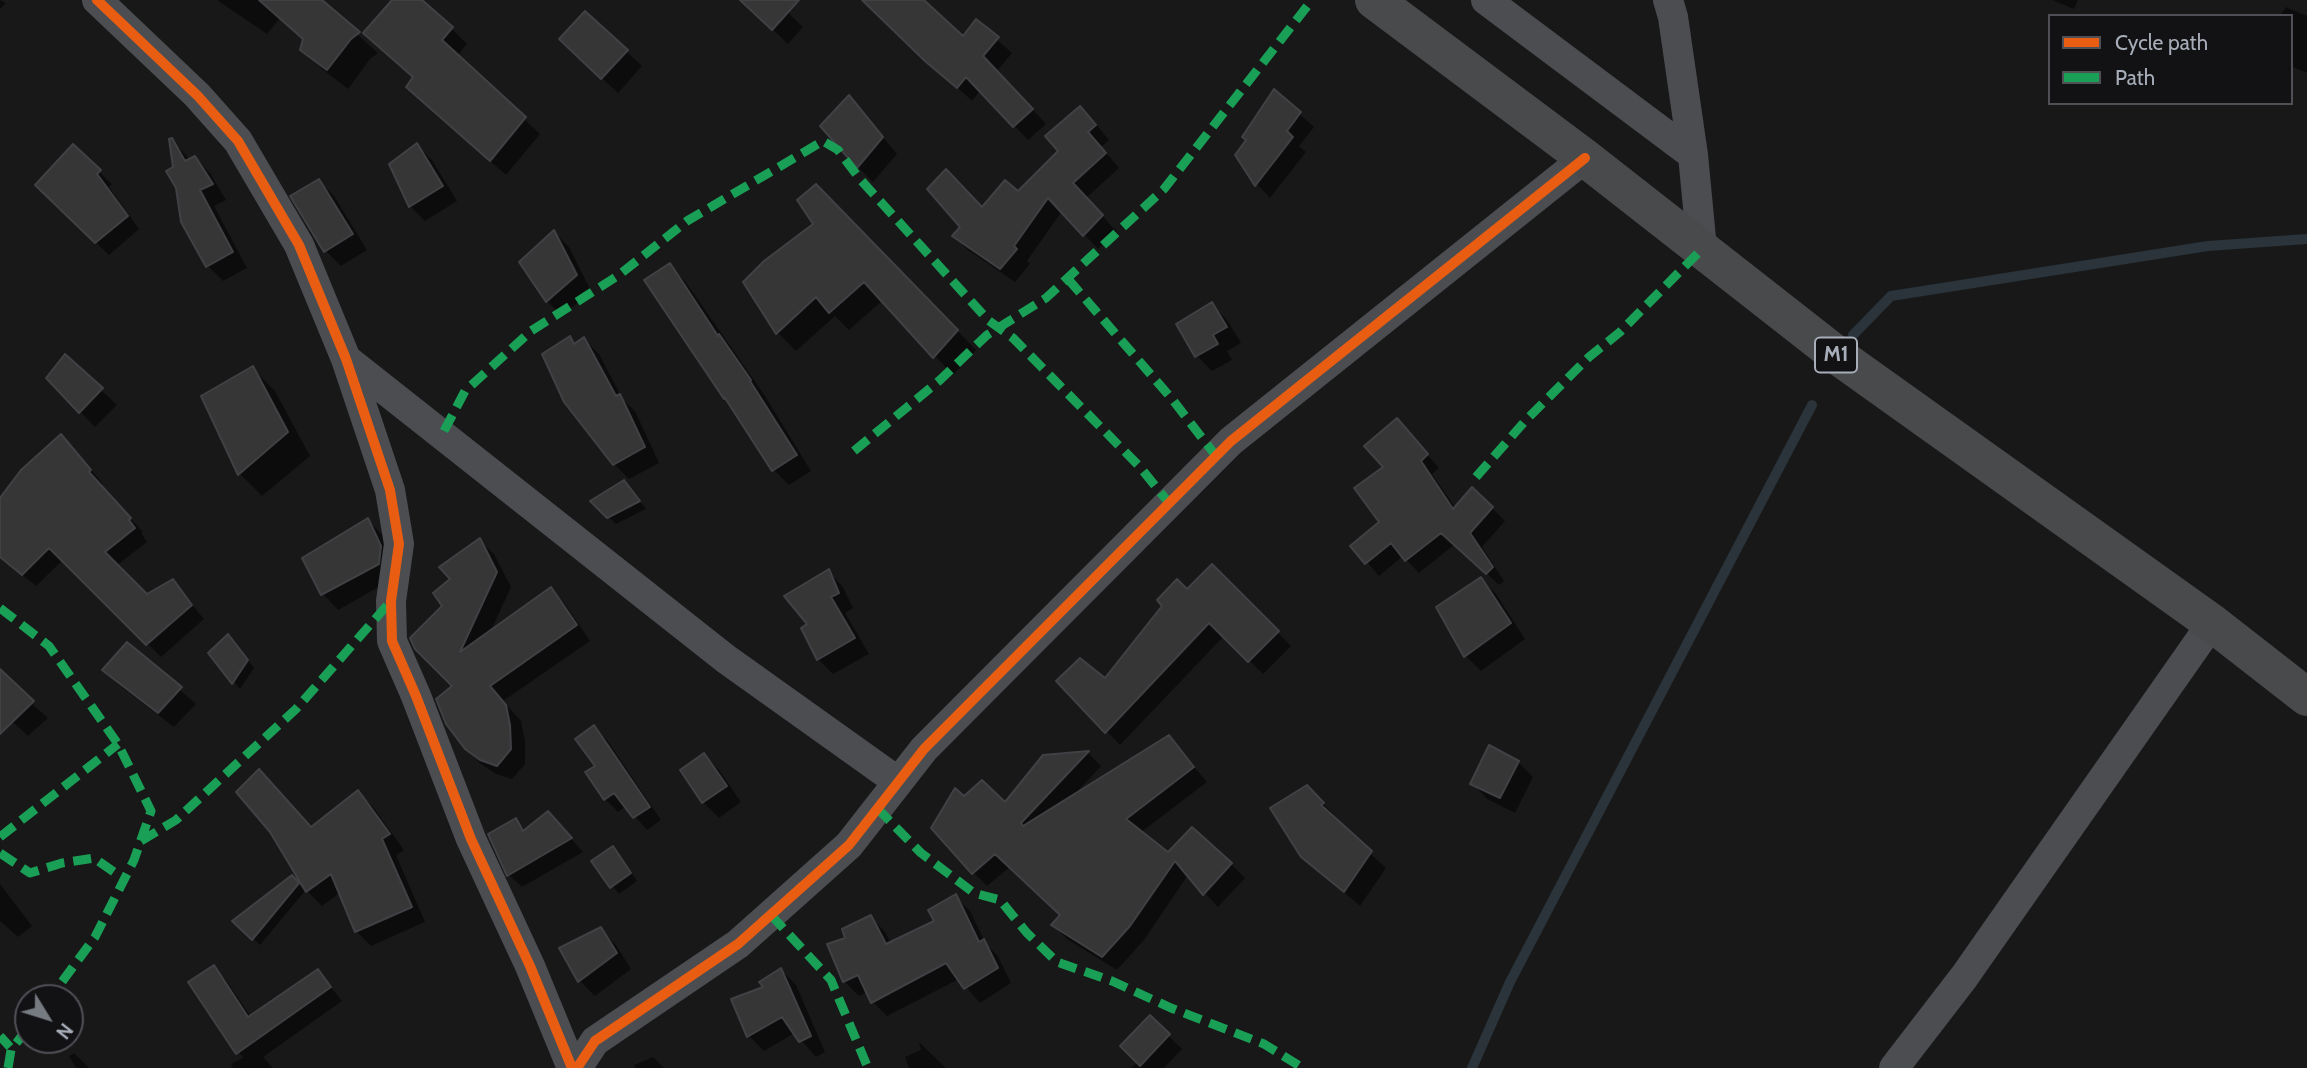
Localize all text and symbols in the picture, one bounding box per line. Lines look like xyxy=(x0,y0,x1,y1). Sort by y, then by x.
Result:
legend xyxy=(2048,14,2293,105)
text: Cycle path xyxy=(2115,30,2208,55)
text: Path xyxy=(2115,65,2155,90)
road number: M1 xyxy=(1815,338,1857,372)
north arrow xyxy=(14,984,84,1054)
text: N xyxy=(51,1019,78,1043)

